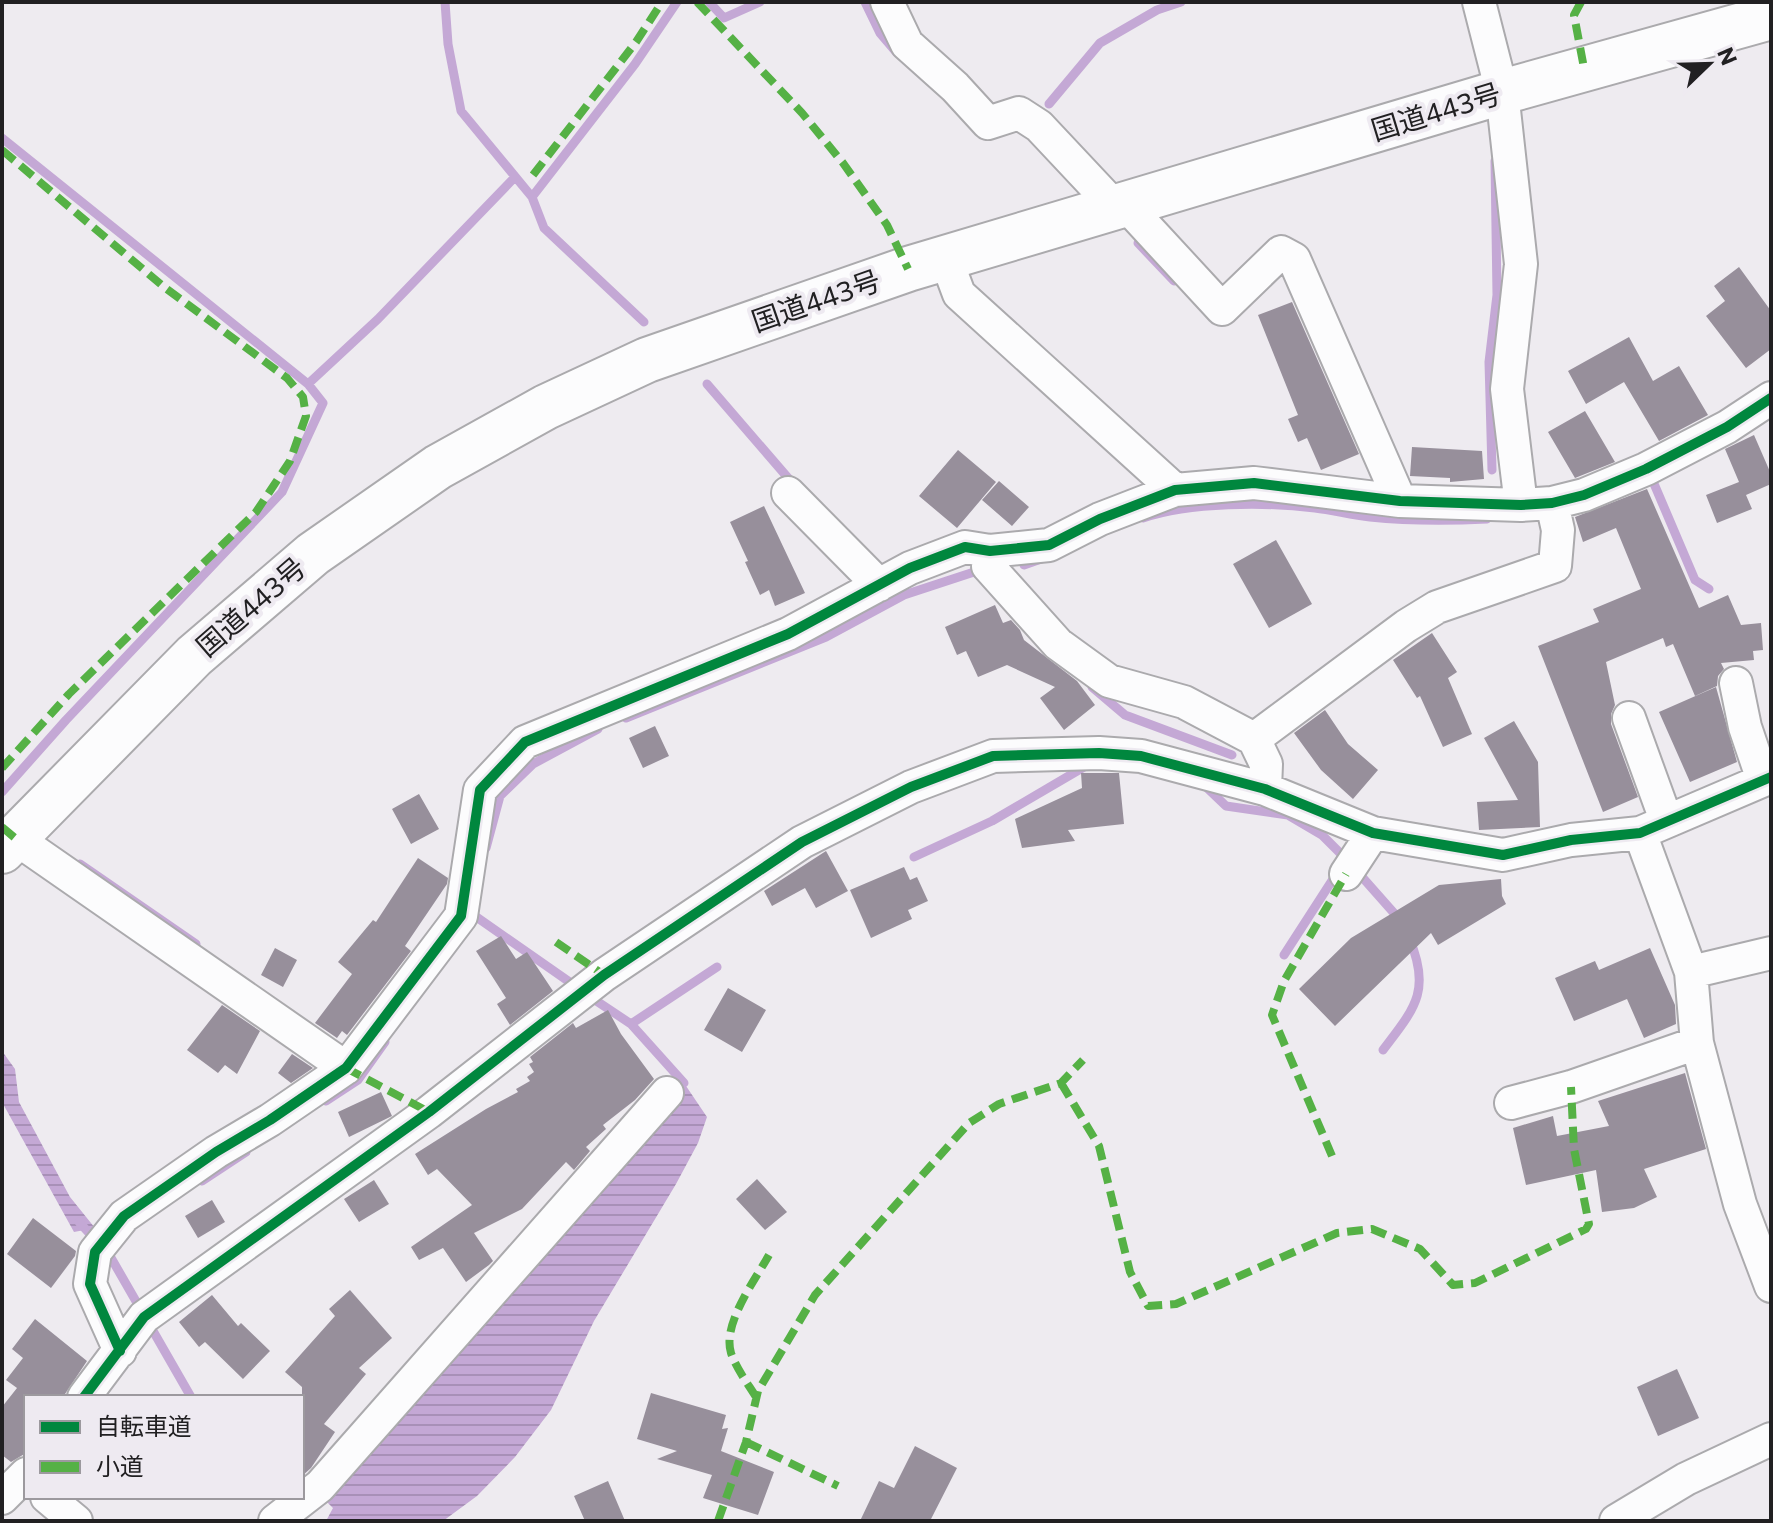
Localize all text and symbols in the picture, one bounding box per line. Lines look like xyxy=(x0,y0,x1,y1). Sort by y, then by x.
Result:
north arrow xyxy=(1669,24,1749,104)
text: N xyxy=(1712,43,1744,69)
street label: 国道443号 xyxy=(1367,75,1505,147)
street label: 国道443号 xyxy=(747,262,884,338)
street label: 国道443号 xyxy=(189,550,312,663)
legend xyxy=(24,1395,304,1499)
text: 自転車道 xyxy=(96,1411,192,1440)
text: 小道 xyxy=(96,1451,144,1480)

